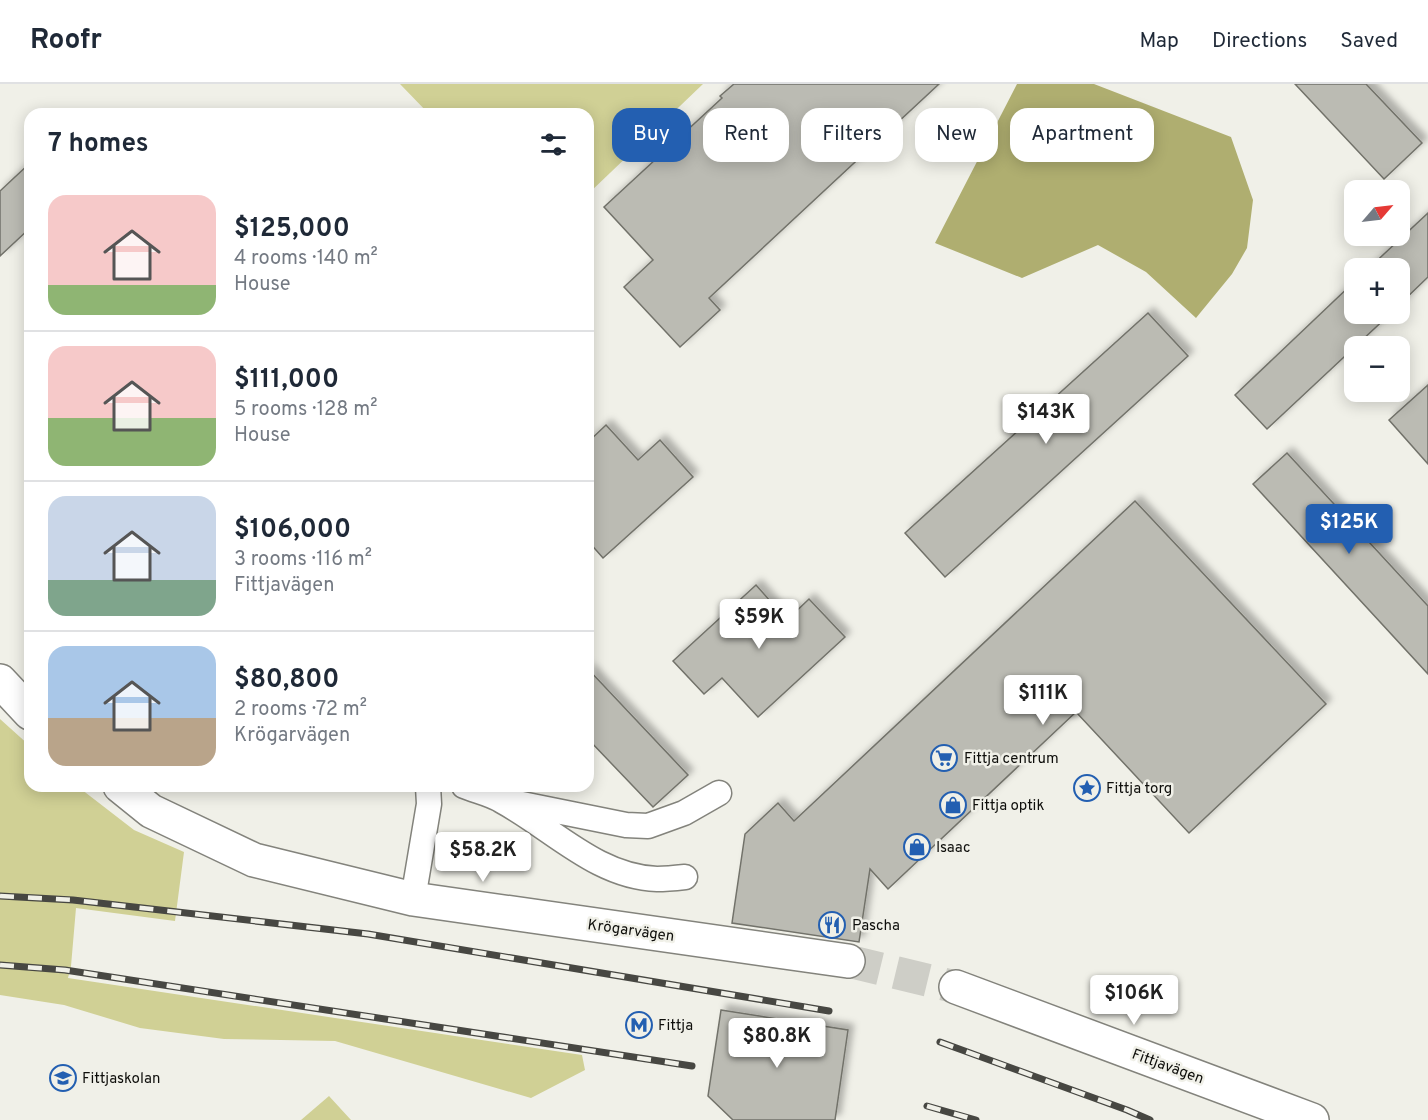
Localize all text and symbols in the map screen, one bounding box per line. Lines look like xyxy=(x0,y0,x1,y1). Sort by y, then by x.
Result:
text: Roofr xyxy=(30,23,102,59)
text: Map xyxy=(1139,28,1179,55)
text: Directions xyxy=(1212,28,1307,55)
text: Saved xyxy=(1340,28,1398,55)
chip: Buy xyxy=(612,108,691,162)
chip: Rent xyxy=(703,108,789,162)
chip: Filters xyxy=(801,108,903,162)
chip: New xyxy=(915,108,998,162)
chip: Apartment xyxy=(1010,108,1154,162)
text: 7 homes xyxy=(48,128,148,161)
icon: filters xyxy=(537,128,570,161)
north arrow xyxy=(1344,180,1410,246)
map controls xyxy=(1344,180,1410,402)
text: $125,000 xyxy=(234,213,350,246)
icon: home xyxy=(96,219,168,291)
text: 4 rooms · 140 m² xyxy=(234,246,378,272)
button: + xyxy=(1344,258,1410,324)
text: House xyxy=(234,272,290,298)
button: − xyxy=(1344,336,1410,402)
text: $111,000 xyxy=(234,364,339,397)
icon: home xyxy=(96,370,168,442)
pin: $143K xyxy=(1004,394,1088,445)
text: 5 rooms · 128 m² xyxy=(234,397,377,423)
text: $143K xyxy=(1016,400,1076,426)
text: House xyxy=(234,423,290,449)
pin: $125K xyxy=(1307,504,1391,555)
text: $125K xyxy=(1320,510,1378,536)
text: $106,000 xyxy=(234,514,351,547)
icon: home xyxy=(96,520,168,592)
text: 3 rooms · 116 m² xyxy=(234,547,372,573)
text: Fittjavägen xyxy=(234,573,334,599)
pin: $59K xyxy=(723,599,795,650)
text: $59K xyxy=(734,605,784,631)
text: $80,800 xyxy=(234,664,339,697)
icon: home xyxy=(96,670,168,742)
pin: $111K xyxy=(1001,675,1085,726)
text: $111K xyxy=(1018,681,1068,707)
text: 2 rooms · 72 m² xyxy=(234,697,367,723)
text: Krögarvägen xyxy=(234,723,350,749)
supermarket icon: Fittja centrum xyxy=(929,743,959,773)
place label: Fittja centrum xyxy=(964,750,1059,769)
place icon: Fittja torg xyxy=(1072,773,1102,803)
place label: Fittja torg xyxy=(1106,780,1172,799)
shop icon: Fittja optik xyxy=(938,790,968,820)
place label: Fittja optik xyxy=(972,797,1044,816)
pin: $58.2K xyxy=(434,832,532,883)
shop icon: Isaac xyxy=(902,832,932,862)
text: $58.2K xyxy=(449,838,517,864)
place label: Isaac xyxy=(936,839,970,858)
restaurant icon: Pascha xyxy=(817,910,847,940)
street label: Krögarvägen xyxy=(586,916,675,947)
place label: Pascha xyxy=(852,917,900,936)
pin: $106K xyxy=(1092,975,1176,1026)
text: $106K xyxy=(1104,981,1164,1007)
metro station icon: Fittja xyxy=(624,1010,654,1040)
place label: Fittja xyxy=(658,1017,693,1036)
pin: $80.8K xyxy=(728,1018,826,1069)
text: $80.8K xyxy=(742,1024,812,1050)
street label: Fittjavägen xyxy=(1129,1046,1206,1089)
school or university icon: Fittjaskolan xyxy=(48,1063,78,1093)
place label: Fittjaskolan xyxy=(82,1070,160,1089)

